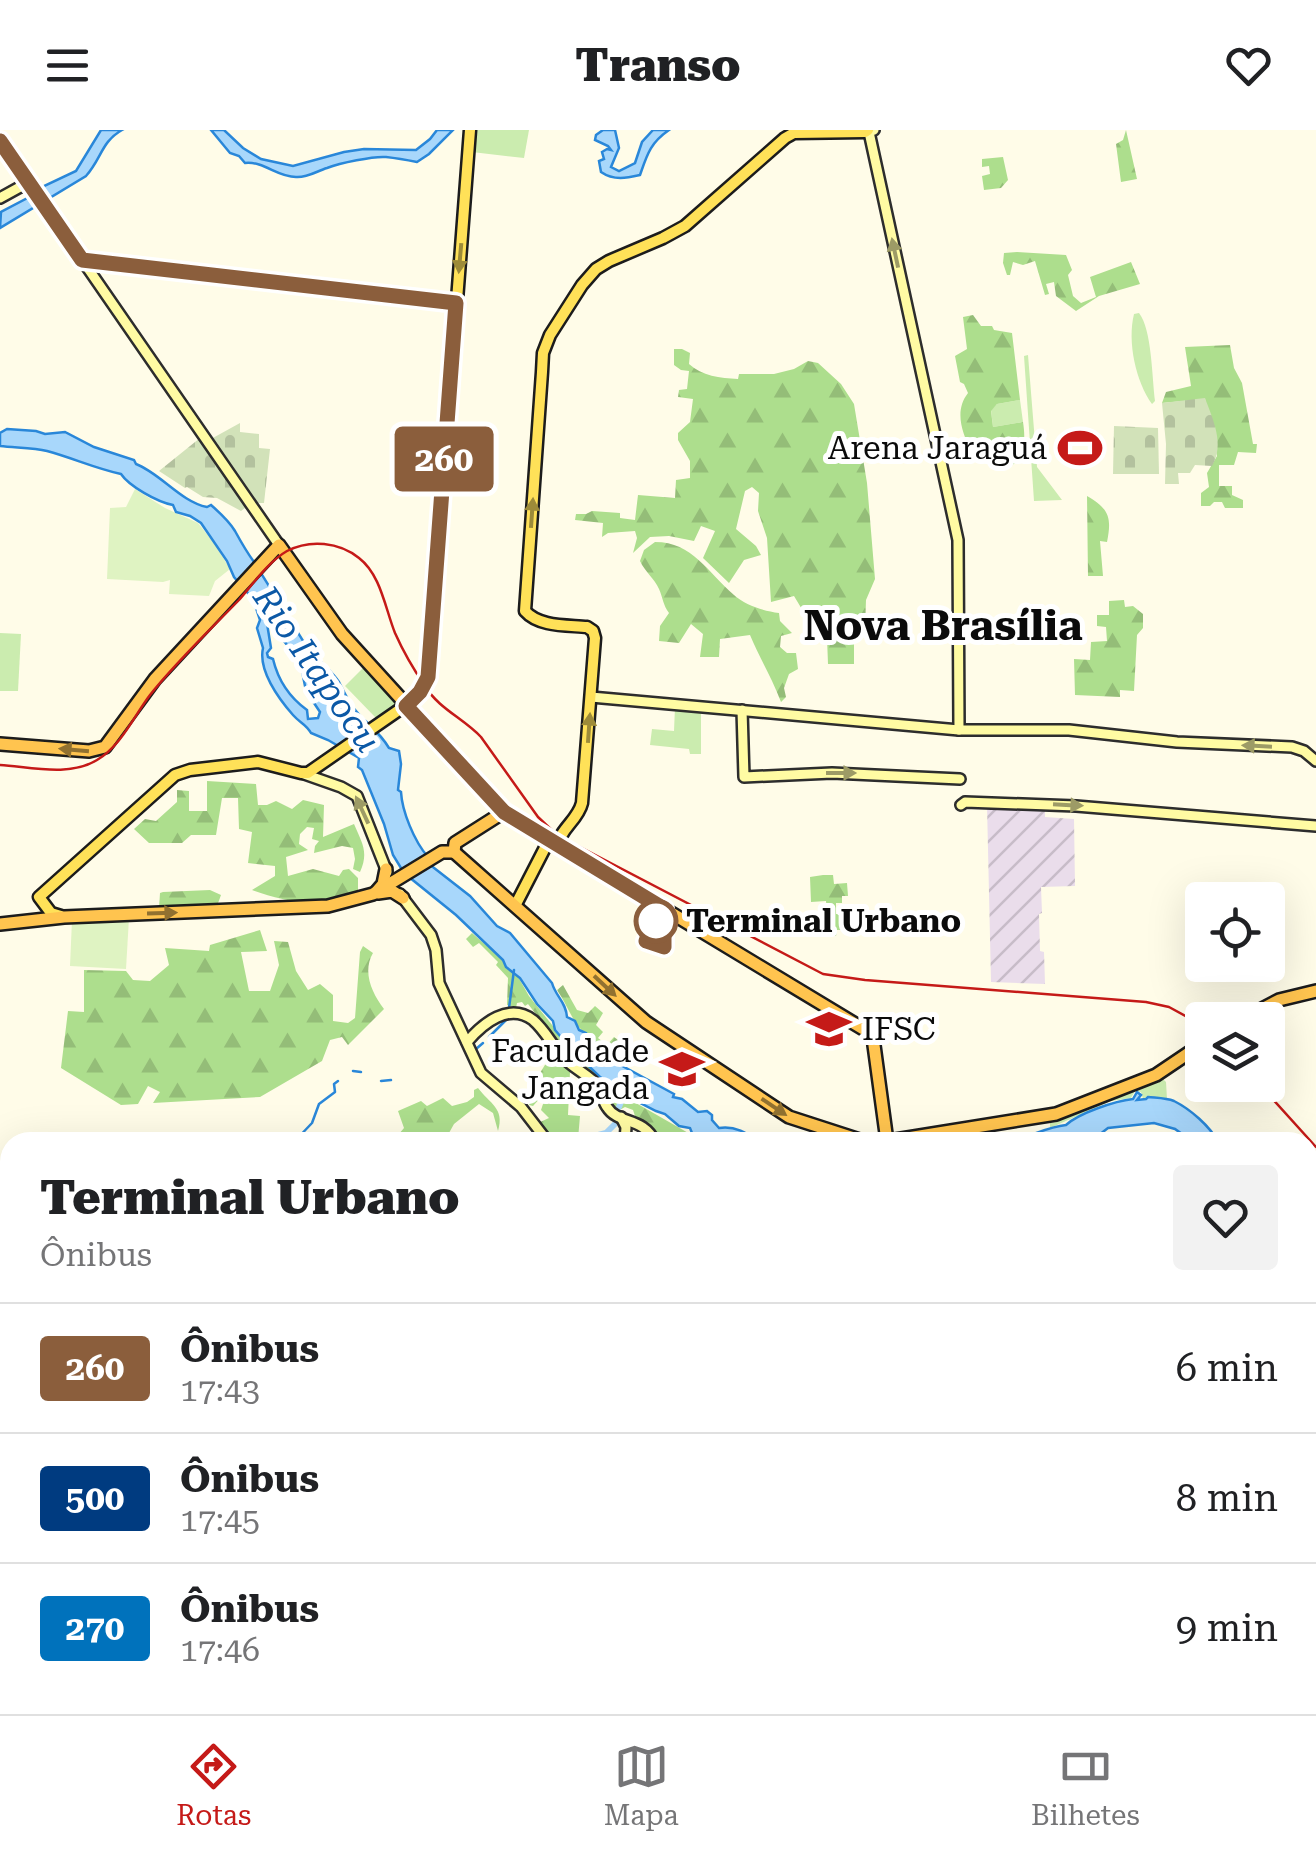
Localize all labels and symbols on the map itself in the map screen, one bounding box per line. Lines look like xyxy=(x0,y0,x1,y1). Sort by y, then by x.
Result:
one-way arrow xyxy=(886,237,902,268)
one-way arrow xyxy=(451,243,467,275)
sports icon: Arena Jaraguá xyxy=(1056,424,1104,472)
line badge: 260 xyxy=(386,426,502,492)
place label: Arena Jaraguá xyxy=(828,429,1047,467)
one-way arrow xyxy=(524,497,540,529)
water label: Rio Itapocu xyxy=(244,578,389,760)
district label: Nova Brasília xyxy=(803,601,1083,650)
one-way arrow xyxy=(581,712,597,744)
one-way arrow xyxy=(1241,738,1273,754)
one-way arrow xyxy=(58,741,90,757)
one-way arrow xyxy=(826,765,858,781)
one-way arrow xyxy=(353,795,370,824)
one-way arrow xyxy=(1053,798,1085,814)
marker: Terminal Urbano xyxy=(635,900,677,942)
place label: Terminal Urbano xyxy=(686,902,961,940)
one-way arrow xyxy=(146,904,178,920)
one-way arrow xyxy=(592,975,617,997)
school or university icon: IFSC xyxy=(805,1005,853,1053)
place label: IFSC xyxy=(862,1010,936,1048)
place label: Faculdade Jangada xyxy=(491,1032,649,1107)
school or university icon: Faculdade Jangada xyxy=(658,1045,706,1093)
one-way arrow xyxy=(761,1098,788,1116)

